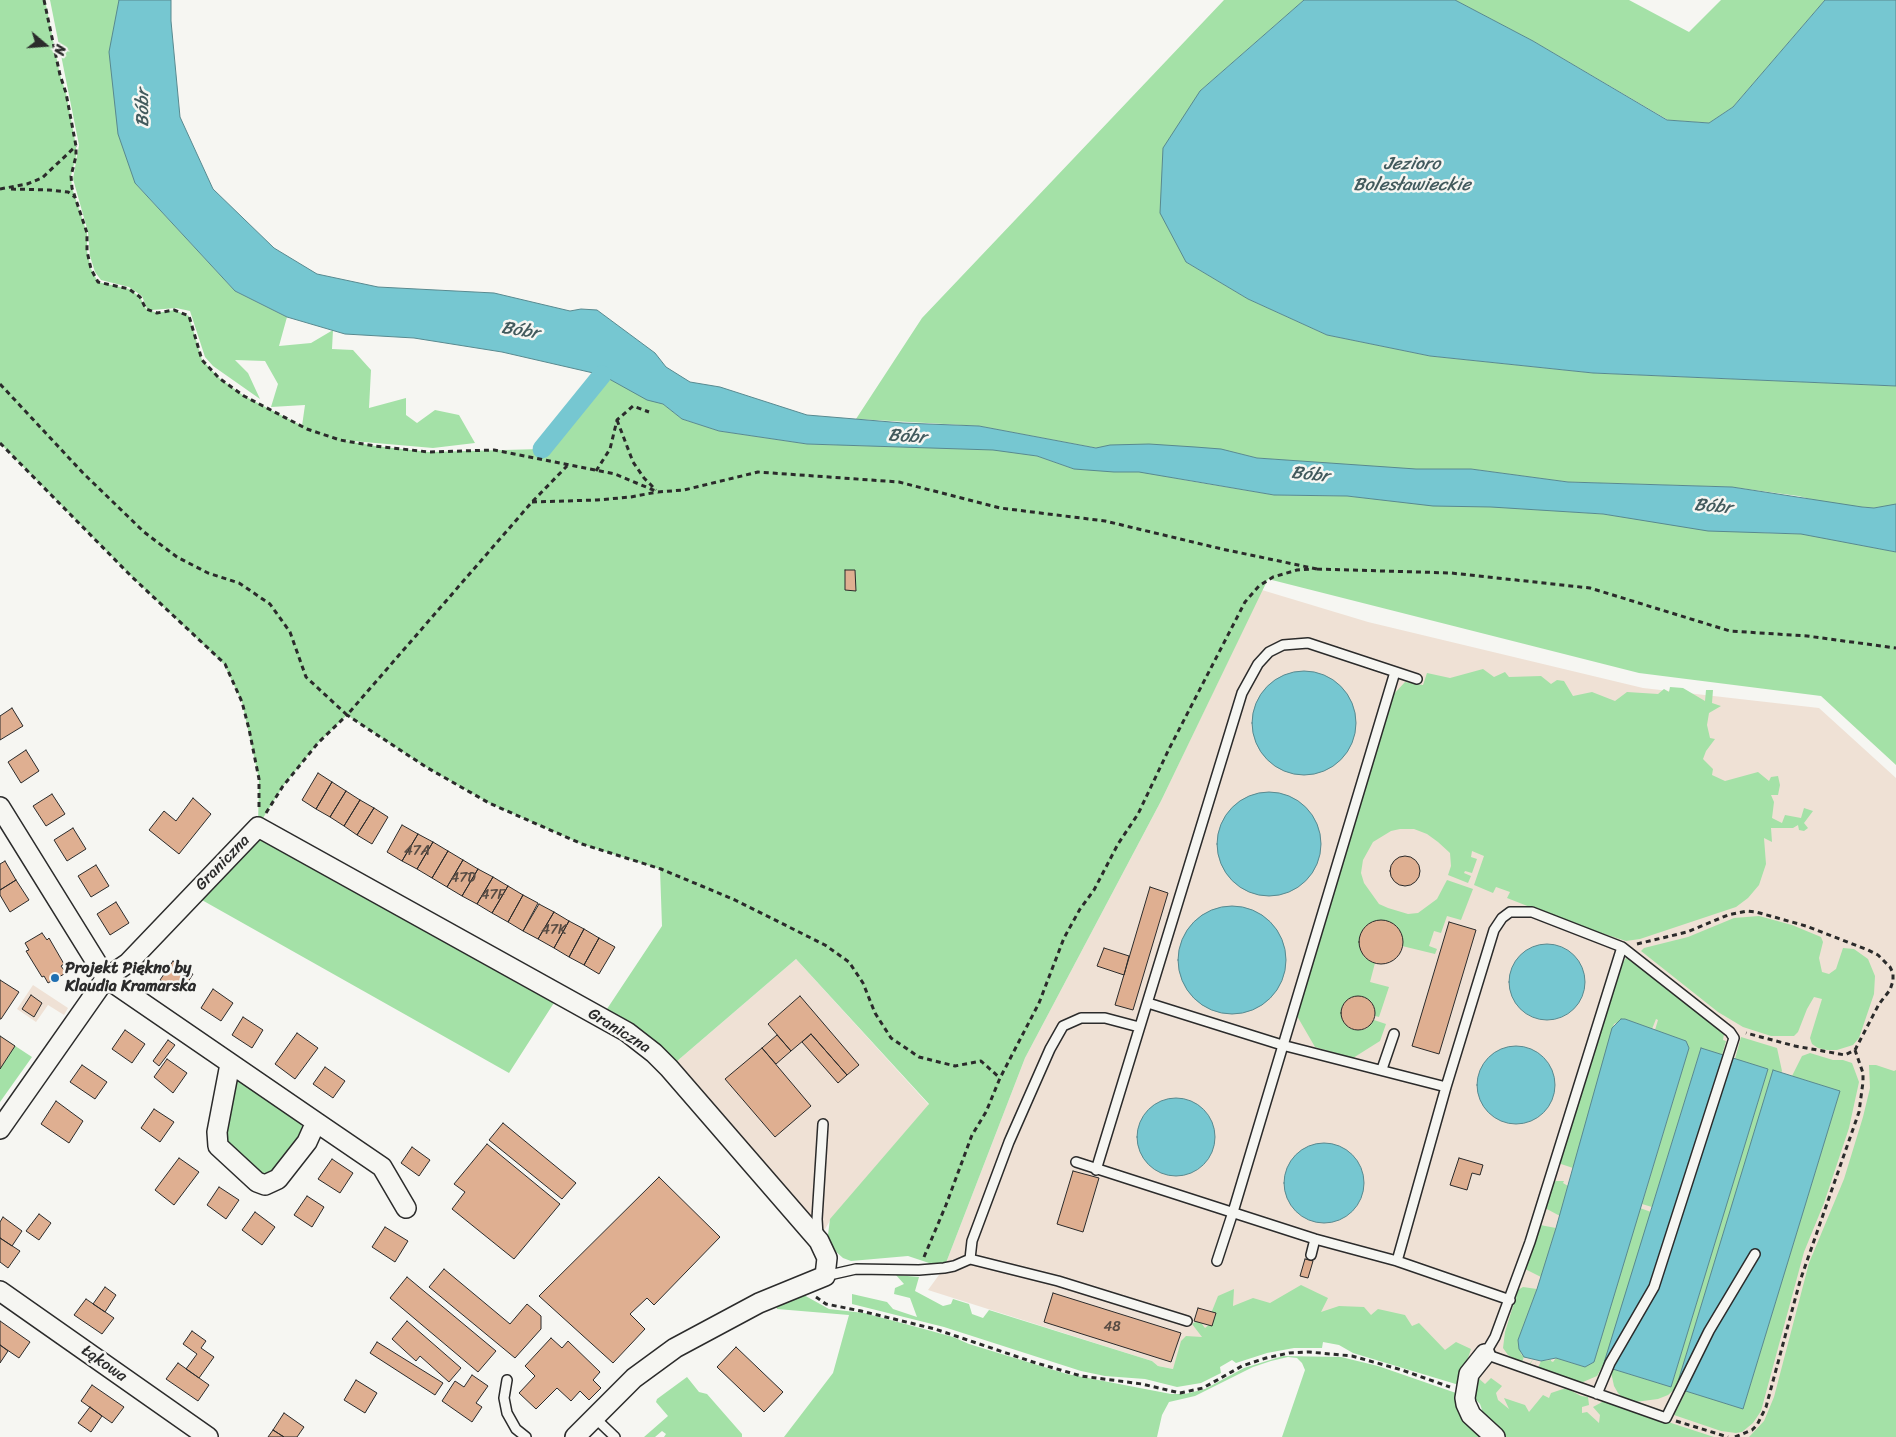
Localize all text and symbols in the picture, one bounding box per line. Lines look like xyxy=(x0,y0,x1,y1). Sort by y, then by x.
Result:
north arrow xyxy=(20,20,70,70)
text: N xyxy=(46,41,73,58)
water label: Bóbr xyxy=(132,89,154,127)
water label: Jezioro Bolesławieckie xyxy=(1353,153,1471,195)
water label: Bóbr xyxy=(500,317,540,345)
water label: Bóbr xyxy=(887,425,927,449)
water label: Bóbr xyxy=(1290,462,1330,488)
water label: Bóbr xyxy=(1693,495,1733,519)
street label: Graniczna xyxy=(192,831,254,895)
house number: 47A xyxy=(404,843,430,859)
house number: 47D xyxy=(450,870,476,886)
house number: 47F xyxy=(481,887,505,903)
house number: 47K xyxy=(541,922,567,938)
place label: Projekt Piękno by Klaudia Kramarska xyxy=(65,959,196,997)
marker: Projekt Piękno by Klaudia Kramarska xyxy=(49,972,61,984)
street label: Graniczna xyxy=(584,1004,654,1058)
house number: 48 xyxy=(1103,1319,1121,1335)
street label: Łąkowa xyxy=(78,1341,130,1387)

